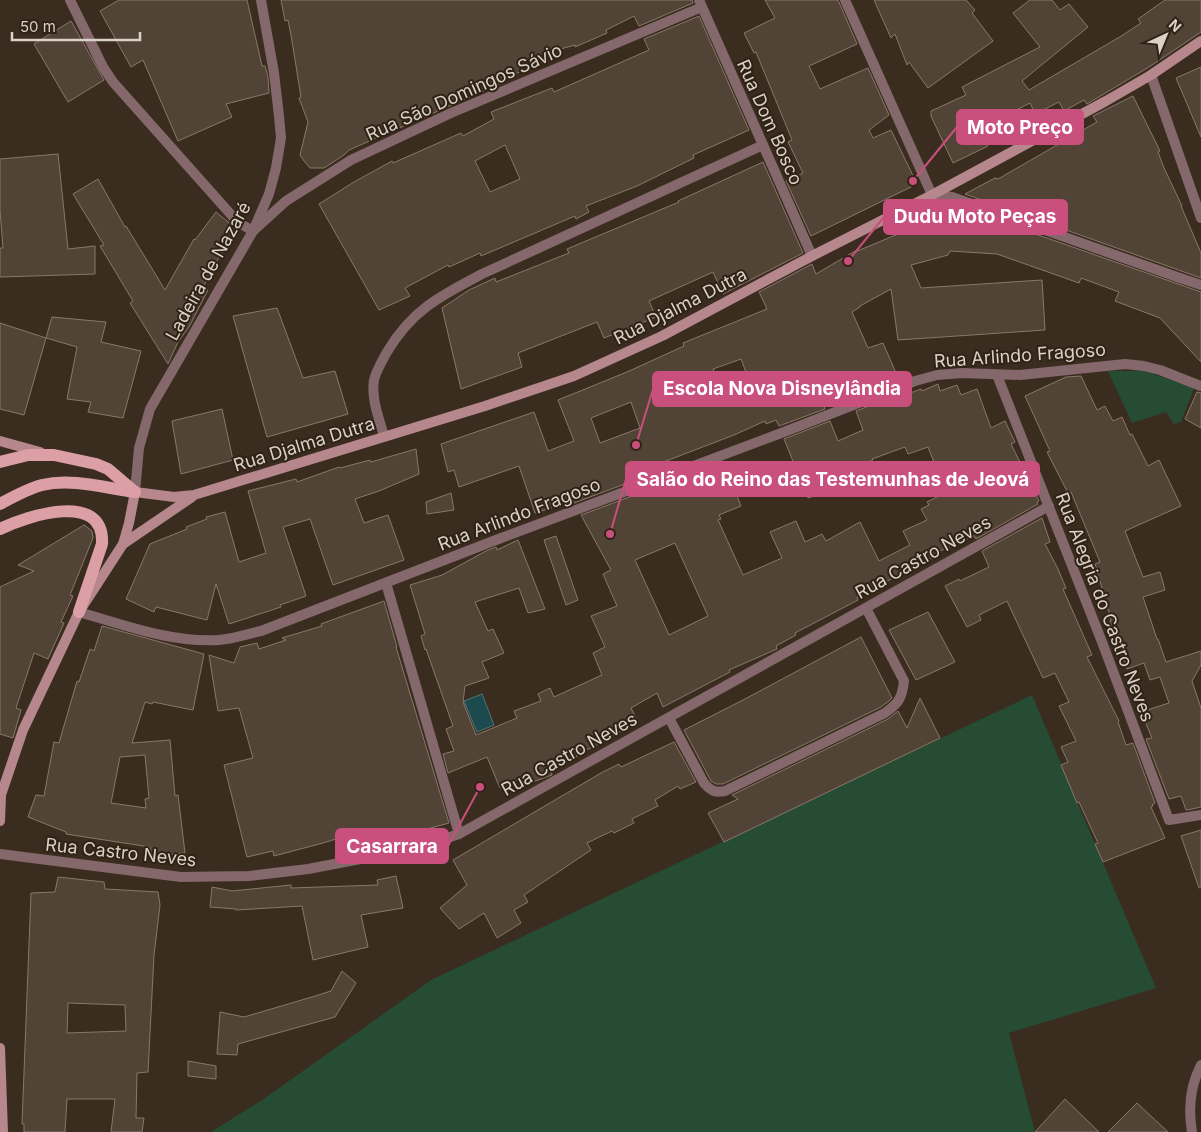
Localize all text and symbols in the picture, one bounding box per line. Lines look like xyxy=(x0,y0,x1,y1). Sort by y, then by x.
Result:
scale bar xyxy=(12,10,140,42)
north arrow xyxy=(1141,10,1191,60)
text: N xyxy=(1166,15,1185,35)
text: 50 m xyxy=(20,17,56,36)
street label: Rua São Domingos Sávio xyxy=(363,39,565,145)
street label: Rua Dom Bosco xyxy=(733,56,807,188)
callout: Moto Preço xyxy=(957,110,1083,144)
text: Moto Preço xyxy=(967,116,1073,139)
street label: Ladeira de Nazaré xyxy=(161,198,255,344)
callout: Dudu Moto Peças xyxy=(884,200,1067,234)
text: Dudu Moto Peças xyxy=(894,205,1056,228)
street label: Rua Djalma Dutra xyxy=(610,263,750,349)
street label: Rua Arlindo Fragoso xyxy=(933,339,1107,371)
callout: Escola Nova Disneylândia xyxy=(653,372,911,406)
text: Escola Nova Disneylândia xyxy=(663,377,901,400)
street label: Rua Djalma Dutra xyxy=(231,413,377,475)
callout: Salão do Reino das Testemunhas de Jeová xyxy=(626,462,1039,496)
text: Salão do Reino das Testemunhas de Jeová xyxy=(637,468,1029,491)
street label: Rua Arlindo Fragoso xyxy=(435,473,603,555)
street label: Rua Alegria do Castro Neves xyxy=(1052,490,1158,724)
street label: Rua Castro Neves xyxy=(852,511,994,603)
street label: Rua Castro Neves xyxy=(498,708,640,800)
callout: Casarrara xyxy=(336,829,448,863)
street label: Rua Castro Neves xyxy=(44,834,198,870)
text: Casarrara xyxy=(346,835,438,858)

